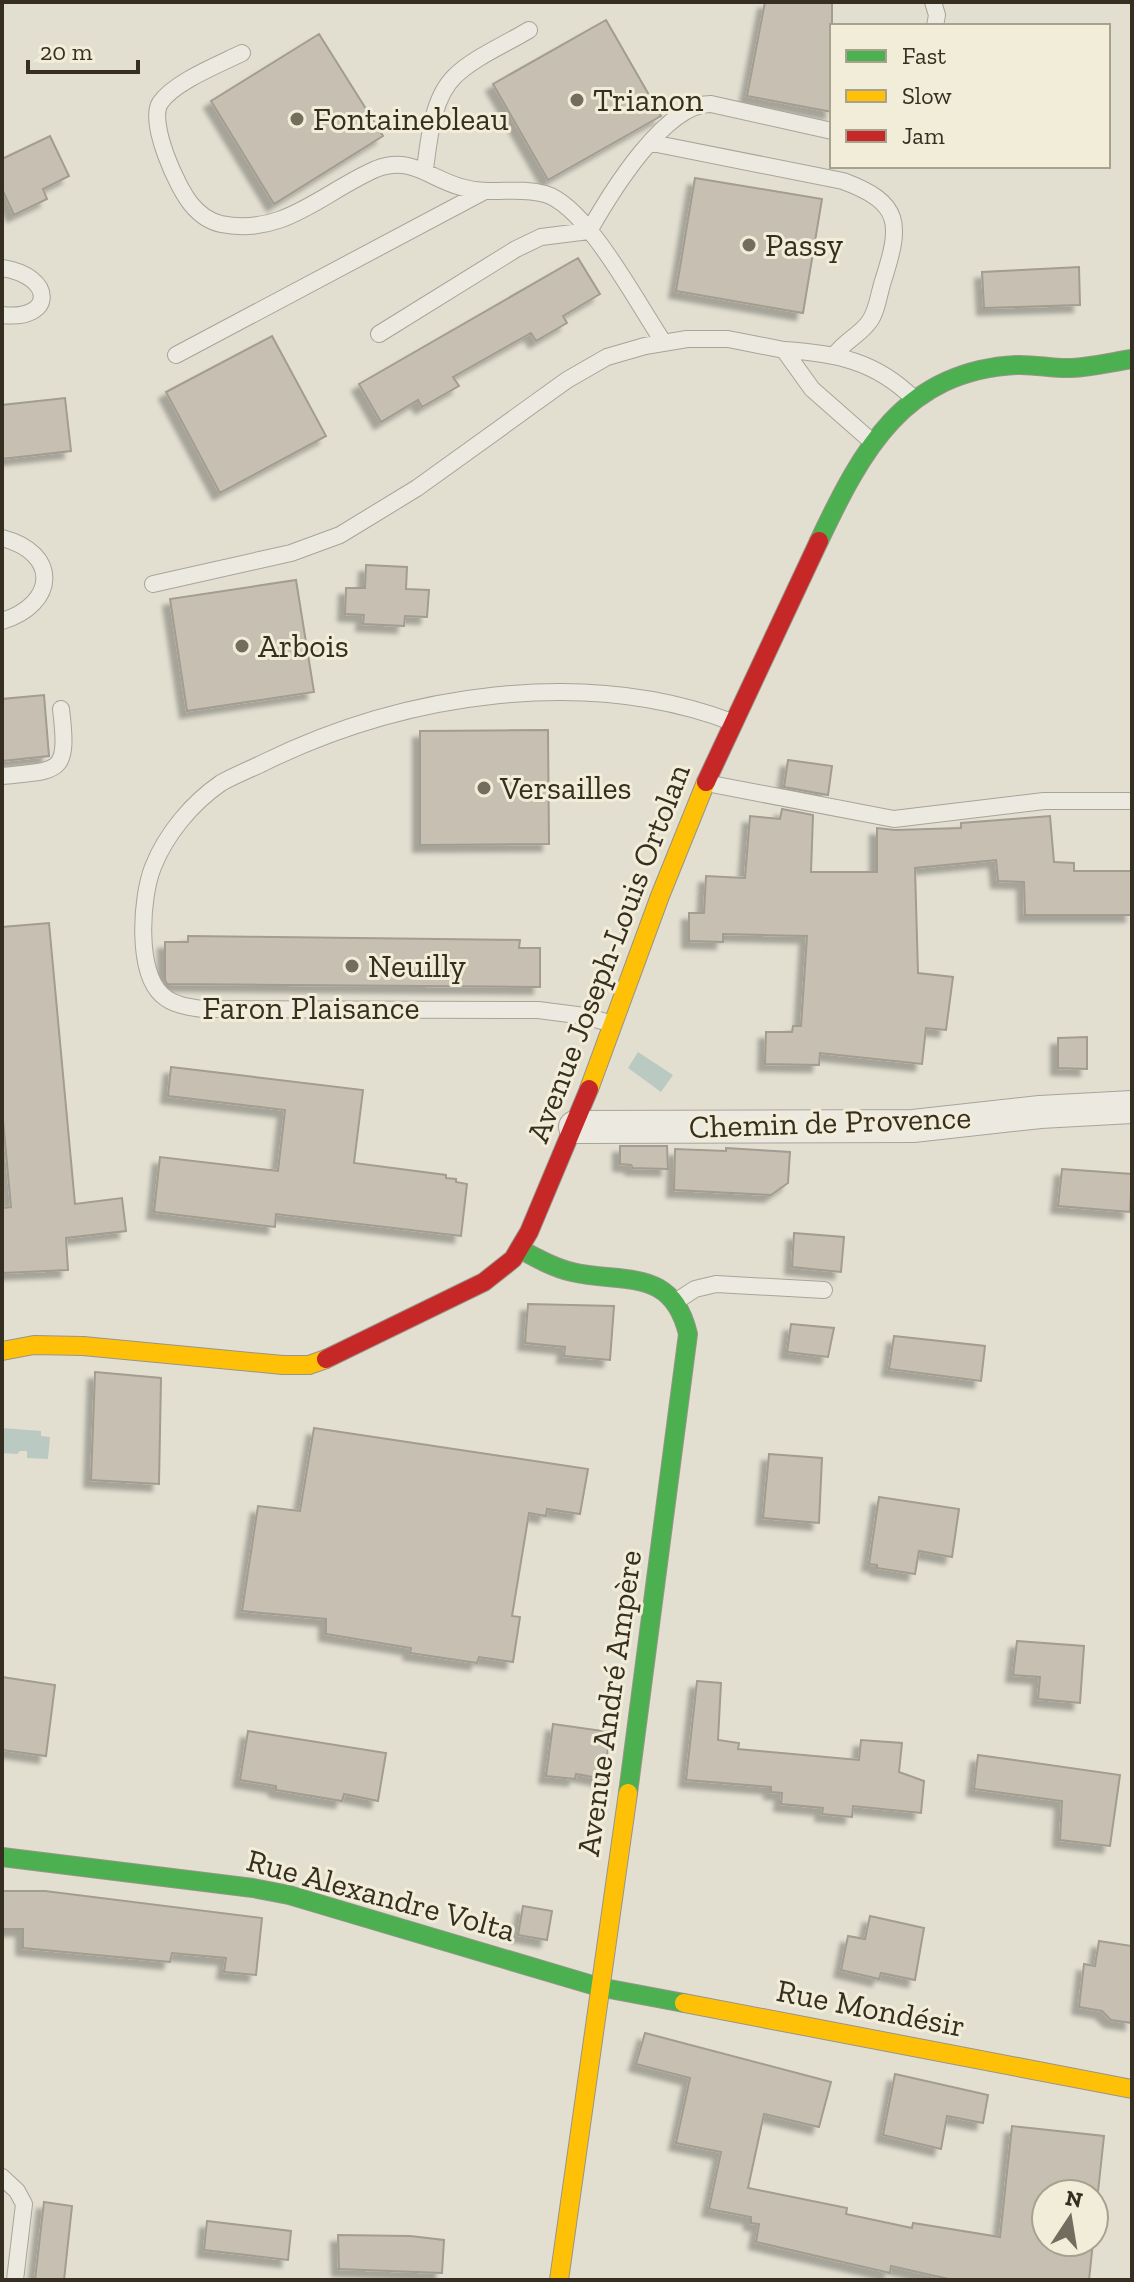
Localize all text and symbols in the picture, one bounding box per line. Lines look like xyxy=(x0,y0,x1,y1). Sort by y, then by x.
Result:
scale bar xyxy=(28,24,138,74)
legend xyxy=(830,24,1110,168)
text: 20 m xyxy=(40,37,93,66)
text: Fast xyxy=(902,41,946,70)
place label: Trianon xyxy=(593,81,704,119)
text: Slow xyxy=(902,81,952,110)
marker: Trianon xyxy=(568,91,586,109)
place label: Fontainebleau xyxy=(313,100,509,138)
marker: Fontainebleau xyxy=(288,110,306,128)
text: Jam xyxy=(902,121,945,150)
place label: Passy xyxy=(765,226,844,264)
marker: Passy xyxy=(740,236,758,254)
place label: Arbois xyxy=(258,627,349,665)
marker: Arbois xyxy=(233,637,251,655)
street label: Avenue Joseph-Louis Ortolan xyxy=(518,758,698,1148)
place label: Versailles xyxy=(499,769,632,807)
marker: Versailles xyxy=(475,779,493,797)
place label: Neuilly xyxy=(368,947,466,985)
marker: Neuilly xyxy=(343,957,361,975)
street label: Faron Plaisance xyxy=(202,989,420,1027)
street label: Chemin de Provence xyxy=(688,1098,972,1146)
street label: Avenue André Ampère xyxy=(569,1548,649,1858)
street label: Rue Alexandre Volta xyxy=(243,1841,519,1949)
street label: Rue Mondésir xyxy=(773,1971,969,2045)
north arrow xyxy=(1030,2178,1110,2258)
text: N xyxy=(1063,2184,1085,2214)

